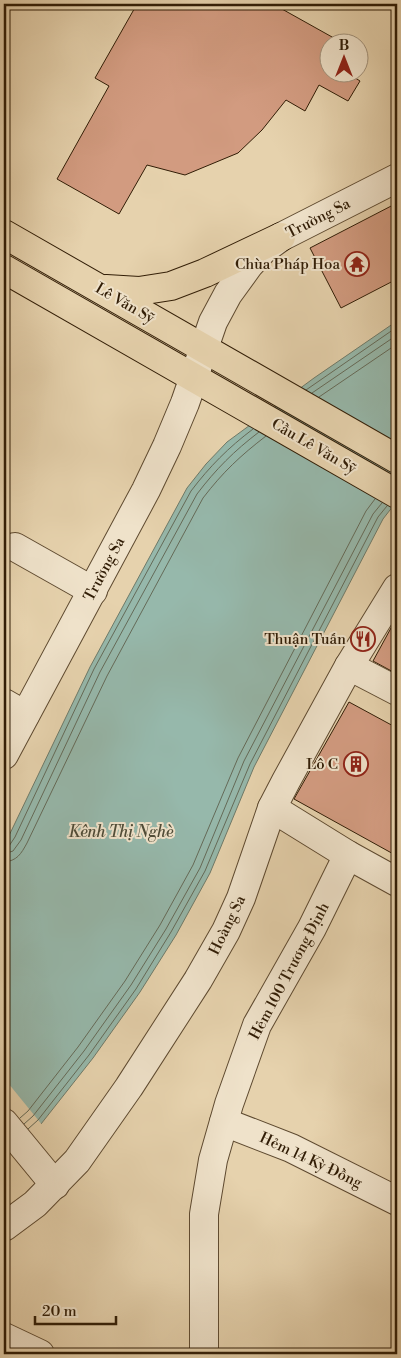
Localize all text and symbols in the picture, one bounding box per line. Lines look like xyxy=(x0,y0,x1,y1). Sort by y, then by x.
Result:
north arrow xyxy=(318,32,368,82)
text: B xyxy=(339,37,349,55)
street label: Trường Sa xyxy=(283,194,354,243)
temple icon: Chùa Pháp Hoa xyxy=(344,251,370,277)
place label: Chùa Pháp Hoa xyxy=(235,255,340,274)
street label: Lê Văn Sỹ xyxy=(92,279,158,328)
street label: Cầu Lê Văn Sỹ xyxy=(268,414,360,479)
street label: Trường Sa xyxy=(80,534,129,605)
restaurant icon: Thuận Tuấn xyxy=(350,626,376,652)
place label: Thuận Tuấn xyxy=(264,630,346,649)
building icon: Lô C xyxy=(343,751,369,777)
place label: Lô C xyxy=(306,755,338,774)
water label: Kênh Thị Nghè xyxy=(69,822,174,842)
street label: Hoàng Sa xyxy=(205,892,250,958)
street label: Hẻm 100 Trương Định xyxy=(245,899,334,1043)
street label: Hẻm 14 Kỳ Ðồng xyxy=(256,1128,365,1193)
scale bar xyxy=(35,1293,116,1325)
text: 20 m xyxy=(42,1302,77,1321)

